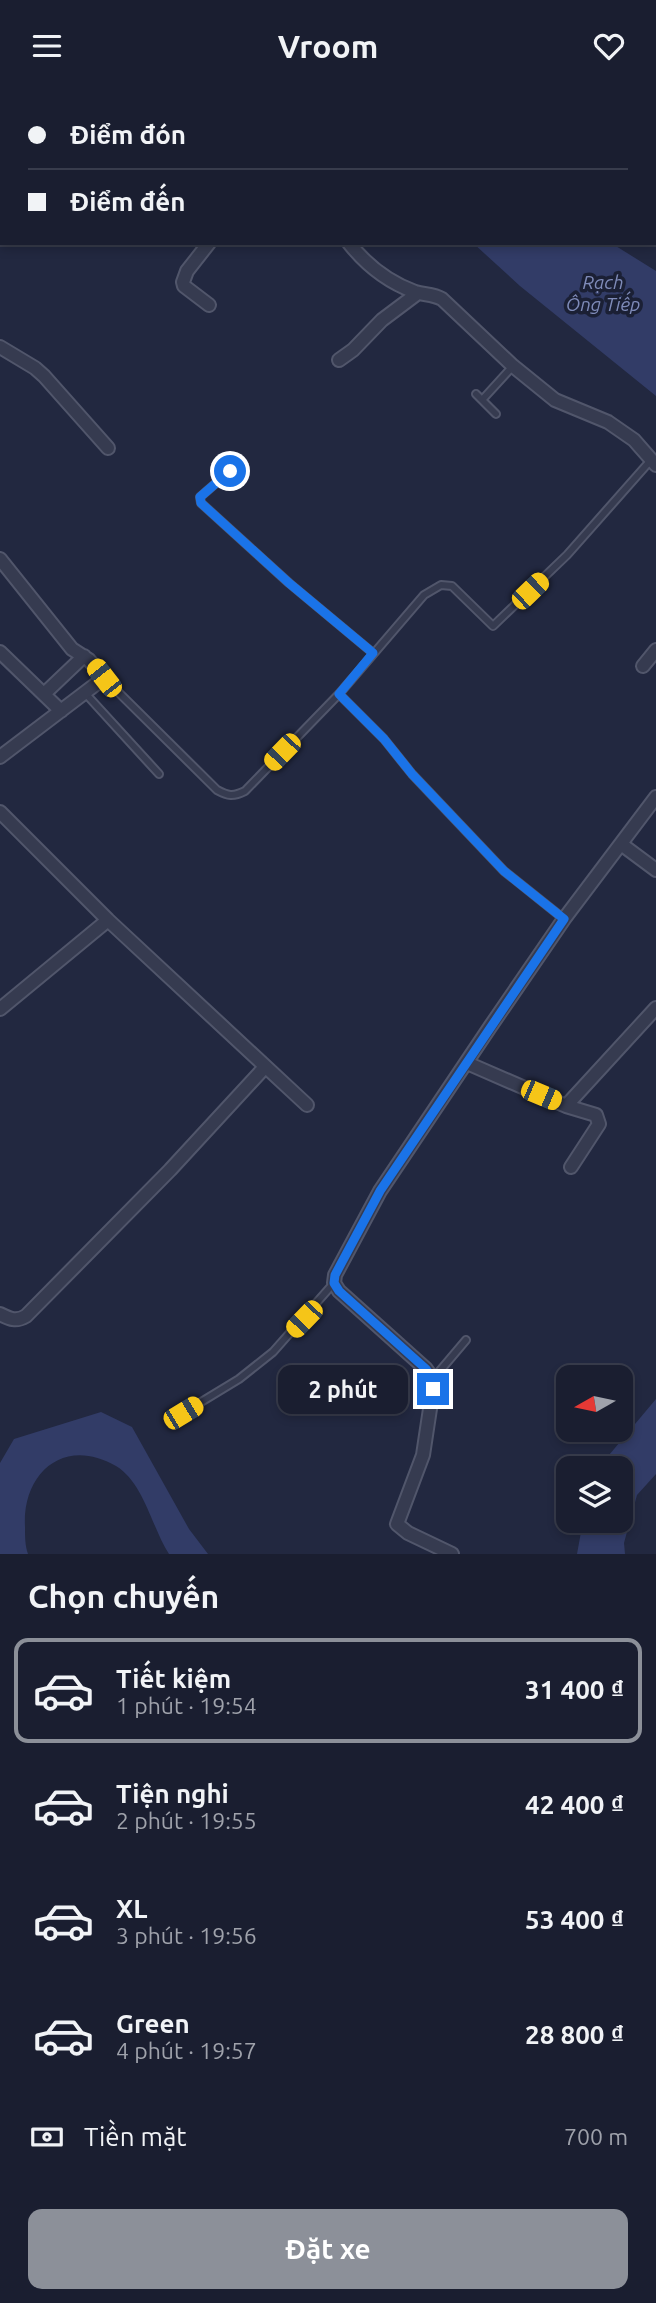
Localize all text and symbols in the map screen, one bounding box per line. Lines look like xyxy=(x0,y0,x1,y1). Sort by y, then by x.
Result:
icon: menu xyxy=(28,27,66,65)
icon: heart xyxy=(590,27,628,65)
text: Vroom xyxy=(278,28,378,64)
text: Điểm đón xyxy=(70,120,186,149)
text: Điểm đến xyxy=(70,187,185,216)
water label: Rạch Ông Tiếp xyxy=(566,271,640,315)
route start xyxy=(214,455,246,487)
car xyxy=(508,569,553,613)
car xyxy=(83,655,126,701)
car xyxy=(260,730,305,774)
car xyxy=(518,1077,565,1113)
car xyxy=(282,1297,327,1341)
callout: 2 phút xyxy=(279,1365,408,1413)
north arrow xyxy=(556,1365,634,1442)
map controls xyxy=(556,1365,633,1533)
route end xyxy=(417,1373,449,1405)
text: 2 phút xyxy=(308,1377,378,1402)
car xyxy=(160,1393,207,1433)
button: layers xyxy=(556,1456,633,1533)
text: Chọn chuyến xyxy=(28,1578,219,1614)
icon: car xyxy=(32,1659,95,1722)
text: Tiết kiệm xyxy=(116,1664,231,1693)
text: 31 400 ₫ xyxy=(525,1675,624,1704)
text: 1 phút · 19:54 xyxy=(116,1693,257,1718)
icon: car xyxy=(32,1774,95,1837)
text: Tiện nghi xyxy=(116,1779,229,1808)
text: 42 400 ₫ xyxy=(525,1790,624,1819)
text: 2 phút · 19:55 xyxy=(116,1808,257,1833)
icon: car xyxy=(32,1889,95,1952)
text: XL xyxy=(116,1894,147,1923)
text: 53 400 ₫ xyxy=(525,1905,624,1934)
text: 3 phút · 19:56 xyxy=(116,1923,257,1948)
icon: car xyxy=(32,2004,95,2067)
text: Green xyxy=(116,2009,190,2038)
text: 28 800 ₫ xyxy=(525,2020,624,2049)
text: 4 phút · 19:57 xyxy=(116,2038,257,2063)
icon: cash xyxy=(28,2118,66,2156)
text: Tiền mặt xyxy=(84,2122,187,2151)
text: 700 m xyxy=(564,2124,628,2149)
button: Đặt xe xyxy=(28,2209,628,2289)

